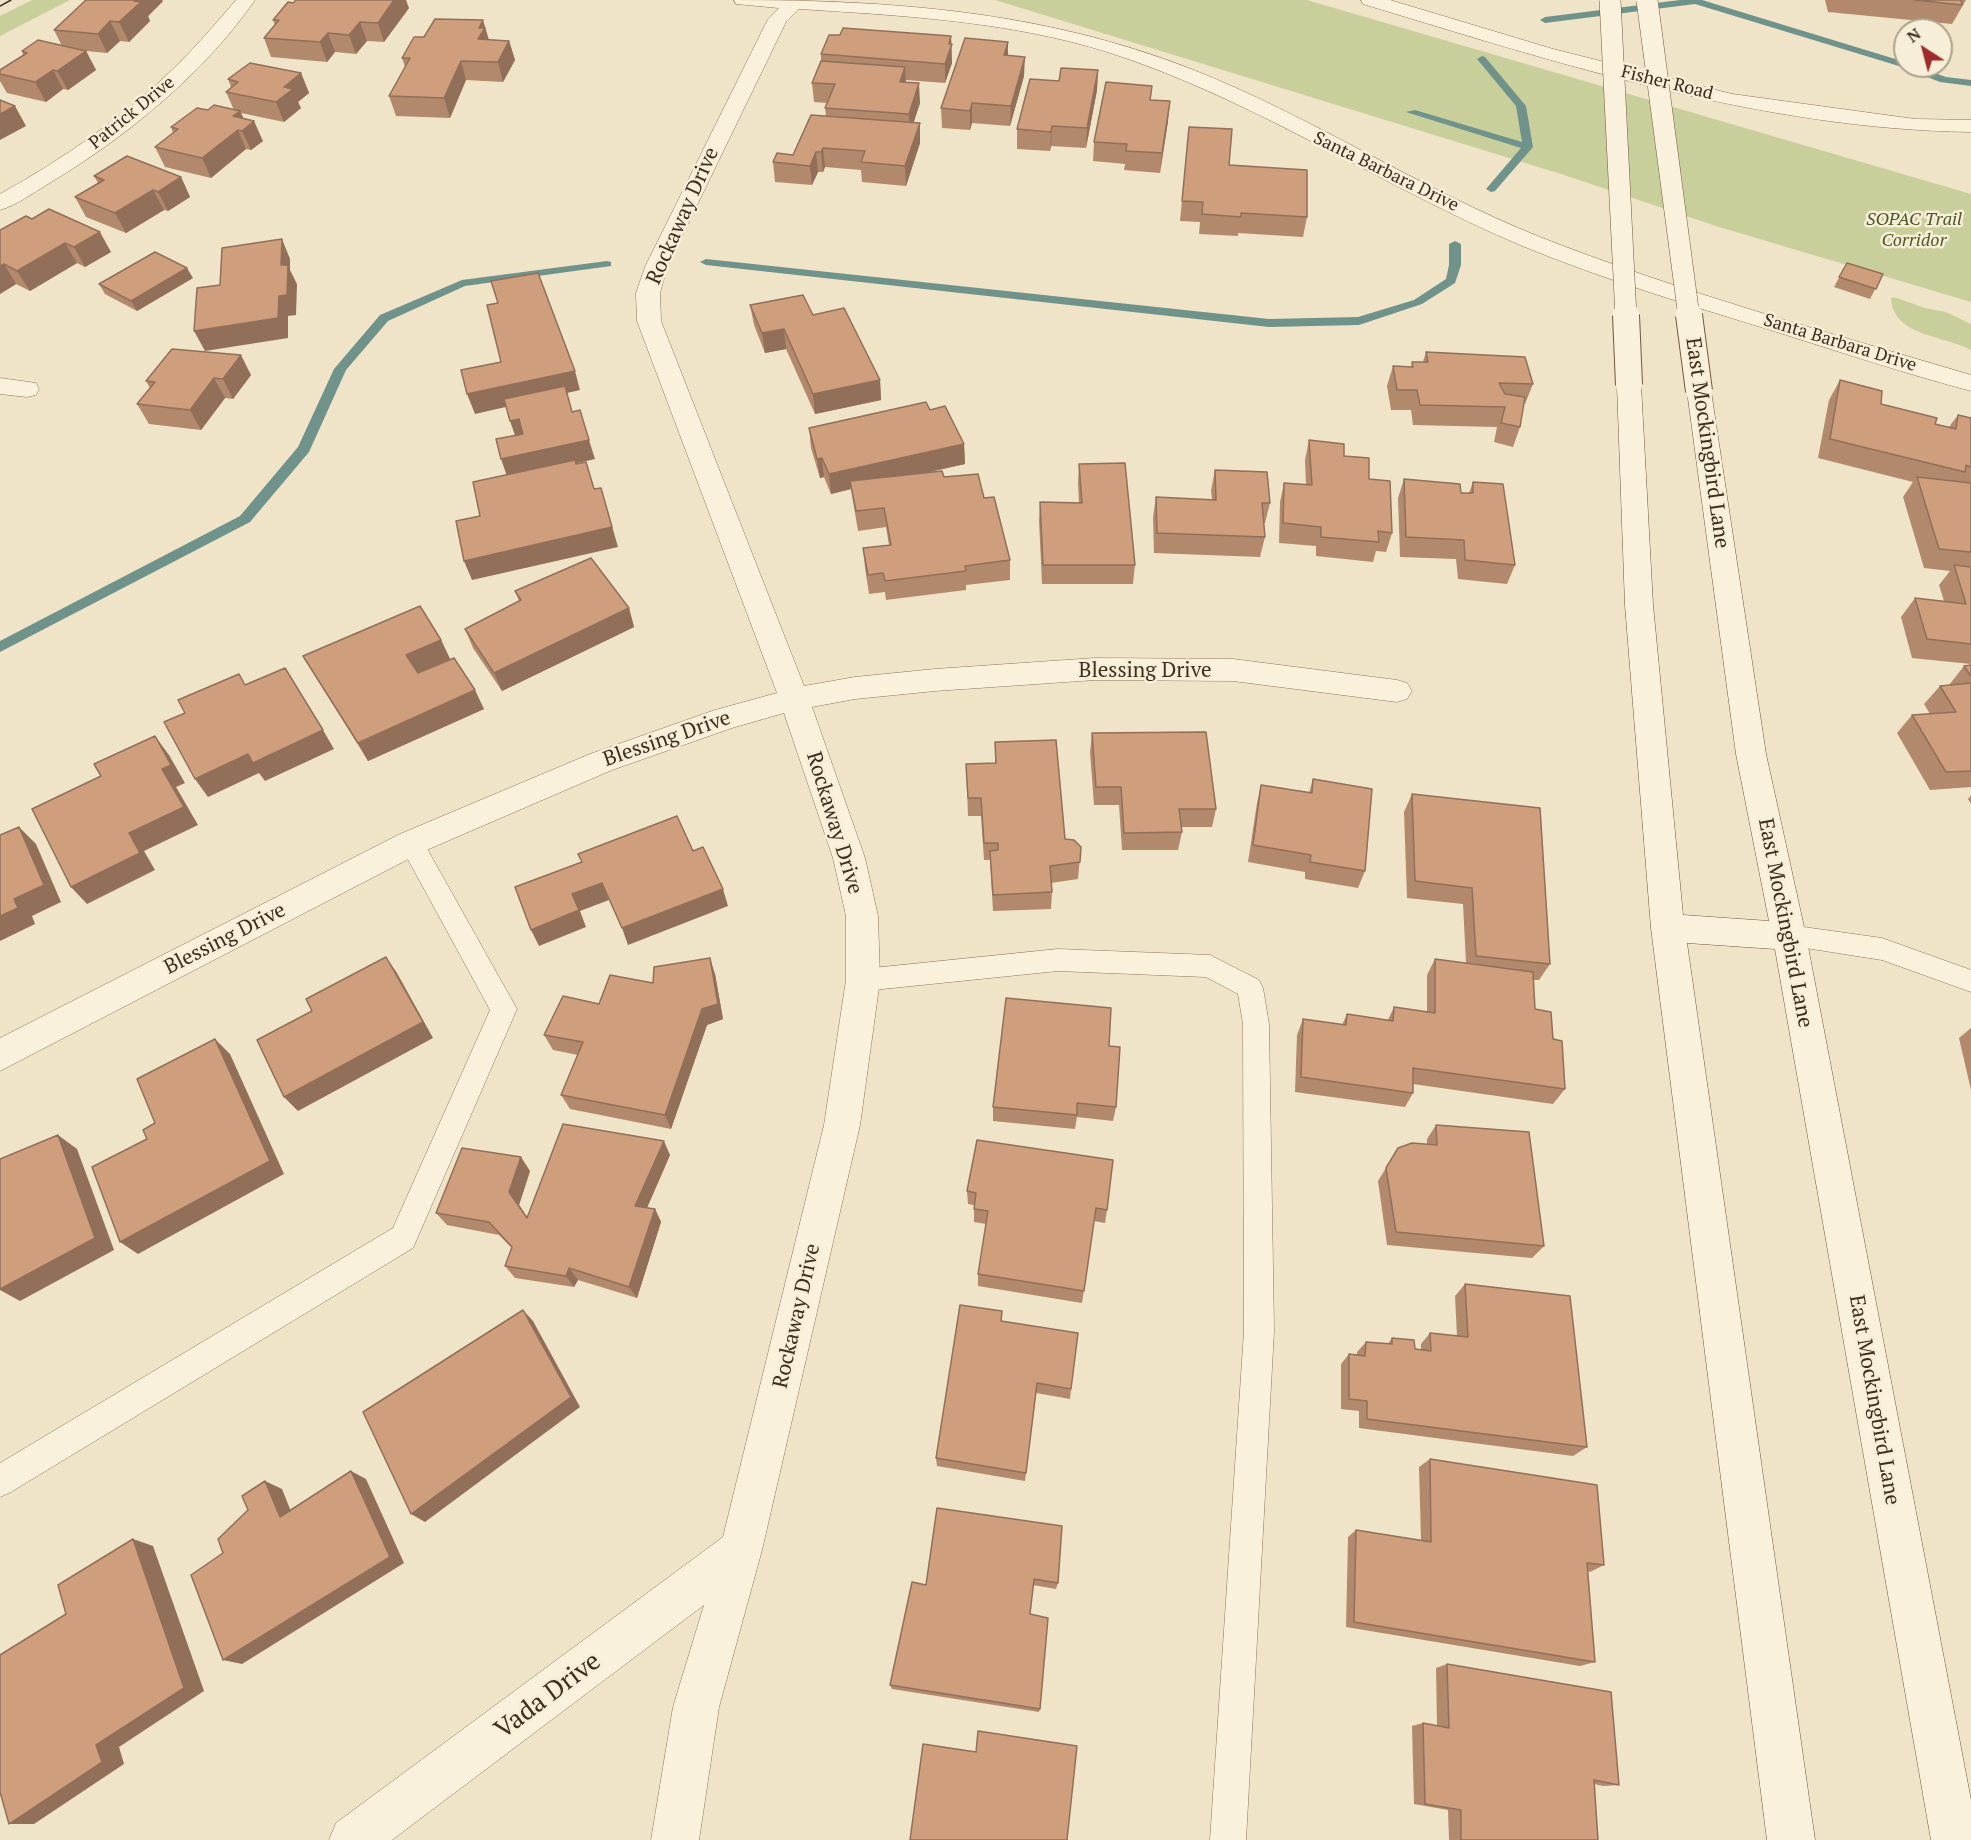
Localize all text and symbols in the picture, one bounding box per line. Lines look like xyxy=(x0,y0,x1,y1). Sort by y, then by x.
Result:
north arrow xyxy=(1893,18,1953,78)
text: N xyxy=(1902,23,1925,48)
street label: Fisher Road xyxy=(1619,61,1715,105)
street label: Patrick Drive xyxy=(85,72,179,154)
street label: Santa Barbara Drive xyxy=(1310,127,1462,217)
street label: Rockaway Drive xyxy=(641,143,725,289)
park label: SOPAC Trail Corridor xyxy=(1866,209,1962,252)
street label: Santa Barbara Drive xyxy=(1761,309,1919,377)
street label: East Mockingbird Lane xyxy=(1680,336,1734,550)
street label: Blessing Drive xyxy=(1078,658,1212,684)
street label: Blessing Drive xyxy=(600,705,734,773)
street label: Rockaway Drive xyxy=(800,749,868,897)
street label: East Mockingbird Lane xyxy=(1752,816,1818,1030)
street label: Blessing Drive xyxy=(160,898,290,980)
street label: Rockaway Drive xyxy=(768,1241,826,1391)
street label: East Mockingbird Lane xyxy=(1843,1293,1905,1507)
street label: Vada Drive xyxy=(489,1646,607,1746)

